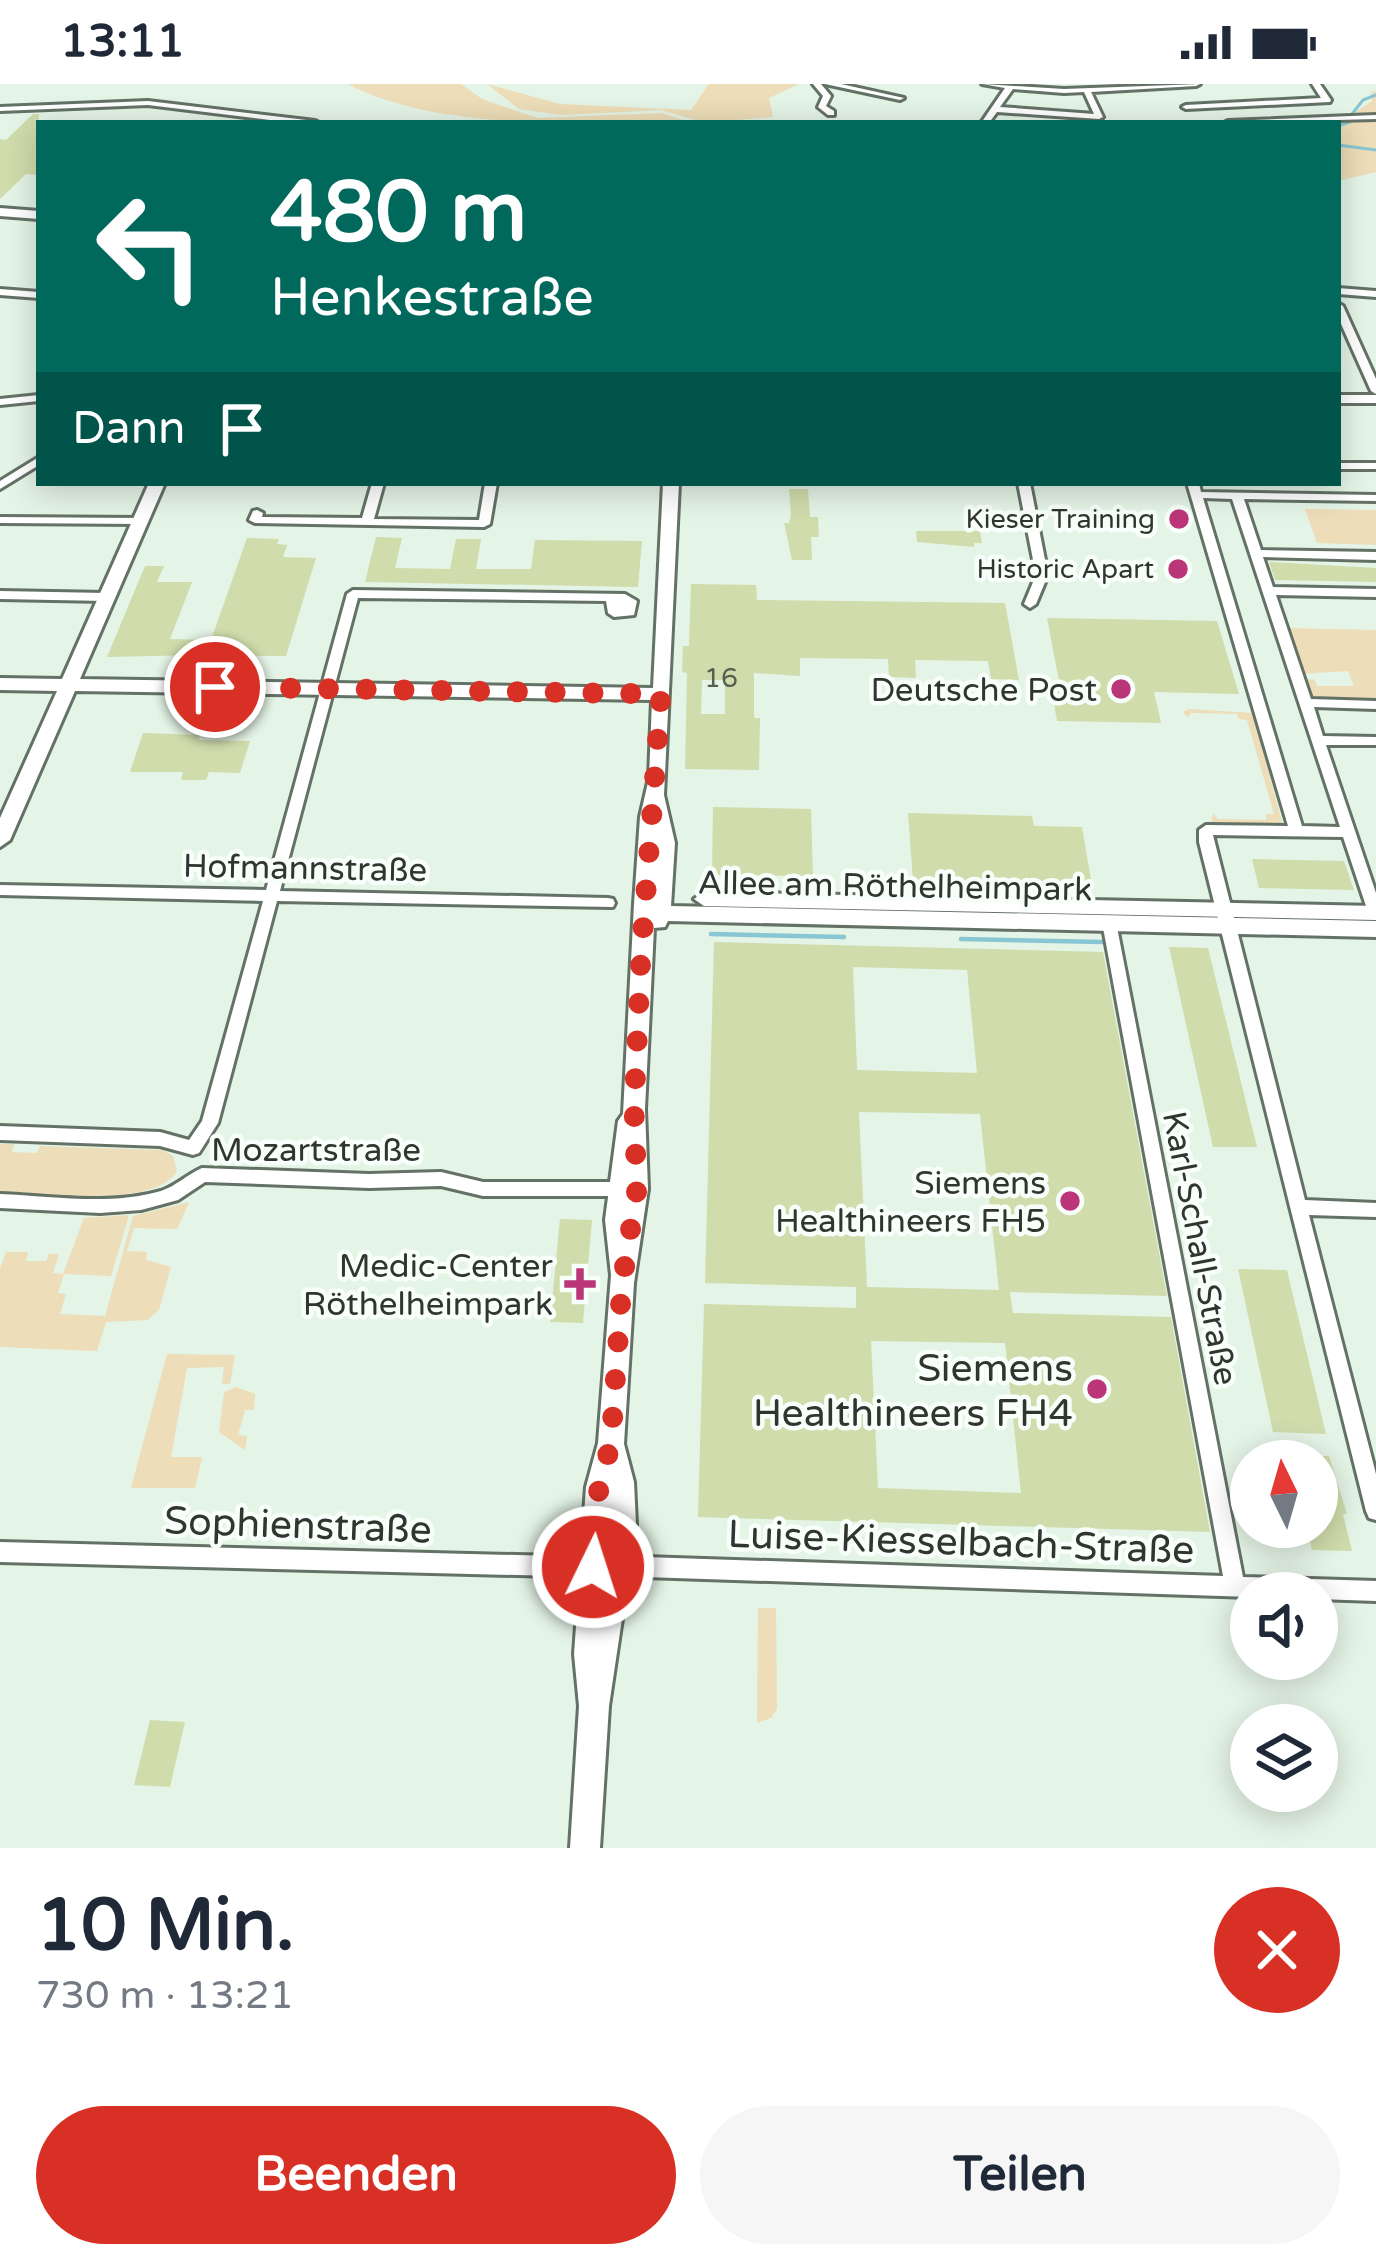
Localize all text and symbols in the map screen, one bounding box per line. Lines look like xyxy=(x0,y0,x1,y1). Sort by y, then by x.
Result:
text: 13:11 xyxy=(60,15,185,69)
text: 480 m xyxy=(270,163,527,264)
icon: left xyxy=(72,168,228,324)
text: Henkestraße xyxy=(270,265,594,330)
icon: arrive xyxy=(209,396,275,462)
text: Dann xyxy=(72,402,185,456)
place label: Kieser Training xyxy=(966,503,1155,536)
marker: Kieser Training xyxy=(1166,506,1192,532)
place label: Historic Apart xyxy=(976,553,1154,586)
marker: Historic Apart xyxy=(1165,556,1191,582)
pin xyxy=(164,636,266,738)
icon: arrive xyxy=(182,654,248,720)
house number: 16 xyxy=(704,662,738,695)
place label: Deutsche Post xyxy=(871,671,1097,710)
marker: Deutsche Post xyxy=(1108,676,1134,702)
street label: Hofmannstraße xyxy=(183,847,427,890)
street label: Allee am Röthelheimpark xyxy=(697,864,1093,909)
street label: Karl-Schall-Straße xyxy=(1154,1108,1245,1389)
street label: Mozartstraße xyxy=(211,1131,421,1170)
place label: Siemens Healthineers FH5 xyxy=(775,1164,1046,1241)
marker: Siemens Healthineers FH5 xyxy=(1057,1188,1083,1214)
place label: Medic-Center Röthelheimpark xyxy=(303,1247,553,1324)
marker: Medic-Center Röthelheimpark xyxy=(564,1268,596,1300)
place label: Siemens Healthineers FH4 xyxy=(753,1345,1073,1437)
marker: Siemens Healthineers FH4 xyxy=(1084,1376,1110,1402)
north arrow xyxy=(1230,1440,1338,1548)
map controls xyxy=(1230,1440,1338,1812)
street label: Sophienstraße xyxy=(163,1497,433,1554)
position arrow xyxy=(530,1504,656,1630)
street label: Luise-Kiesselbach-Straße xyxy=(727,1511,1195,1574)
button: sound xyxy=(1230,1572,1338,1680)
button: layers xyxy=(1230,1704,1338,1812)
text: 10 Min. xyxy=(36,1883,294,1970)
button: close xyxy=(1214,1887,1340,2013)
text: 730 m · 13:21 xyxy=(36,1972,294,2019)
button: Beenden xyxy=(36,2106,676,2244)
button: Teilen xyxy=(700,2106,1340,2244)

